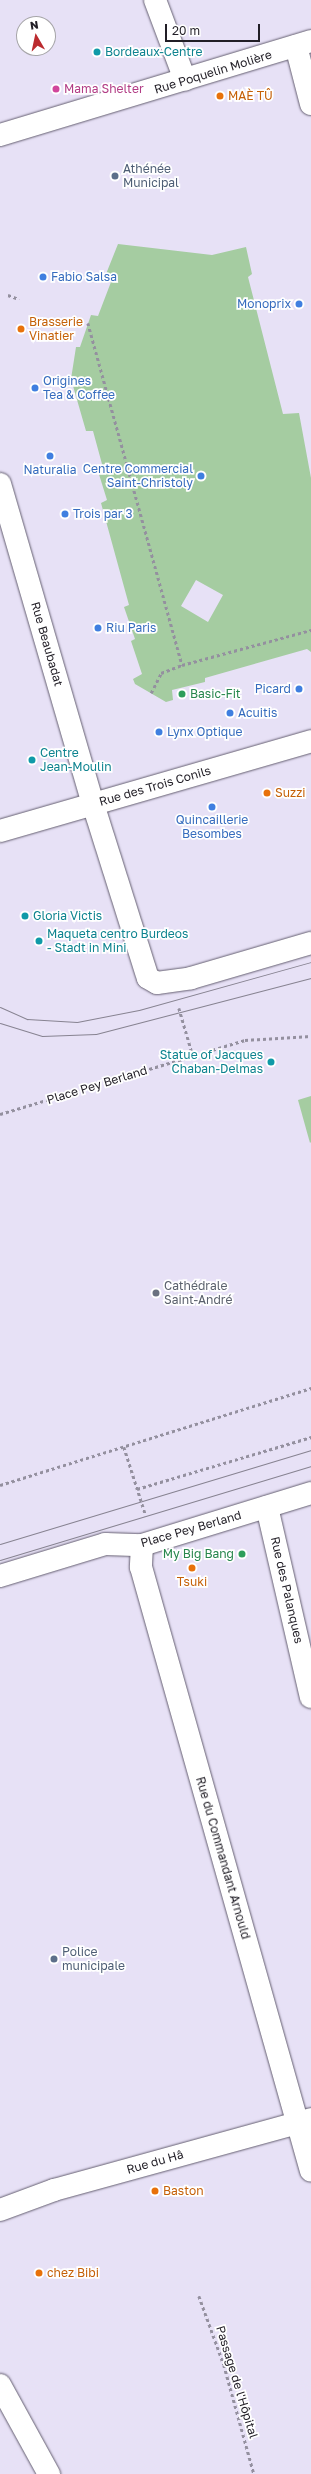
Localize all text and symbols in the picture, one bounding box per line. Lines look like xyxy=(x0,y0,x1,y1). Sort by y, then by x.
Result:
north arrow xyxy=(16,16,56,56)
scale bar xyxy=(167,16,262,42)
text: N xyxy=(29,18,39,32)
text: 20 m xyxy=(172,23,200,38)
place label: Bordeaux-Centre xyxy=(105,45,203,59)
marker: Bordeaux-Centre xyxy=(92,47,102,57)
street label: Rue Poquelin Molière xyxy=(152,47,274,97)
place label: Mama Shelter xyxy=(64,82,144,96)
marker: Mama Shelter xyxy=(51,84,61,94)
place label: MAÈ TÛ xyxy=(228,89,273,103)
marker: MAÈ TÛ xyxy=(215,91,225,101)
place label: Athénée Municipal xyxy=(123,162,179,190)
marker: Athénée Municipal xyxy=(110,171,120,181)
place label: Fabio Salsa xyxy=(51,270,117,284)
marker: Fabio Salsa xyxy=(38,272,48,282)
place label: Monoprix xyxy=(237,297,291,311)
marker: Monoprix xyxy=(294,299,304,309)
place label: Brasserie Vinatier xyxy=(29,315,83,343)
marker: Brasserie Vinatier xyxy=(16,324,26,334)
place label: Origines Tea & Coffee xyxy=(43,374,115,402)
marker: Origines Tea & Coffee xyxy=(30,383,40,393)
marker: Naturalia xyxy=(45,451,55,461)
place label: Centre Commercial Saint-Christoly xyxy=(83,462,193,490)
place label: Naturalia xyxy=(23,463,77,477)
marker: Centre Commercial Saint-Christoly xyxy=(196,471,206,481)
place label: Trois par 3 xyxy=(73,507,133,521)
marker: Trois par 3 xyxy=(60,509,70,519)
street label: Rue Beaubadat xyxy=(28,600,66,688)
place label: Riu Paris xyxy=(106,621,156,635)
marker: Riu Paris xyxy=(93,623,103,633)
place label: Picard xyxy=(255,682,291,696)
marker: Picard xyxy=(294,684,304,694)
place label: Basic-Fit xyxy=(190,687,241,701)
marker: Basic-Fit xyxy=(177,689,187,699)
place label: Acuitis xyxy=(238,706,277,720)
marker: Acuitis xyxy=(225,708,235,718)
place label: Lynx Optique xyxy=(167,725,242,739)
marker: Lynx Optique xyxy=(154,727,164,737)
place label: Centre Jean-Moulin xyxy=(40,746,112,774)
marker: Centre Jean-Moulin xyxy=(27,755,37,765)
street label: Rue des Trois Conils xyxy=(97,763,213,809)
place label: Suzzi xyxy=(275,786,306,800)
marker: Suzzi xyxy=(262,788,272,798)
marker: Quincaillerie Besombes xyxy=(207,802,217,812)
place label: Quincaillerie Besombes xyxy=(176,813,248,841)
place label: Gloria Victis xyxy=(33,909,102,923)
marker: Gloria Victis xyxy=(20,911,30,921)
place label: Maqueta centro Burdeos - Stadt in Mini xyxy=(47,927,188,955)
marker: Maqueta centro Burdeos - Stadt in Mini xyxy=(34,936,44,946)
place label: Statue of Jacques Chaban-Delmas xyxy=(160,1048,263,1076)
marker: Statue of Jacques Chaban-Delmas xyxy=(266,1057,276,1067)
street label: Place Pey Berland xyxy=(45,1063,149,1107)
place label: Cathédrale Saint-André xyxy=(164,1279,232,1307)
marker: Cathédrale Saint-André xyxy=(151,1288,161,1298)
street label: Place Pey Berland xyxy=(139,1508,243,1550)
street label: Rue des Palanques xyxy=(268,1535,306,1645)
place label: My Big Bang xyxy=(163,1547,234,1561)
marker: My Big Bang xyxy=(237,1549,247,1559)
marker: Tsuki xyxy=(187,1563,197,1573)
place label: Tsuki xyxy=(177,1575,207,1589)
street label: Rue du Commandant Arnould xyxy=(193,1775,253,1941)
place label: Police municipale xyxy=(62,1945,125,1973)
marker: Police municipale xyxy=(49,1954,59,1964)
street label: Rue du Hâ xyxy=(125,2147,185,2177)
place label: Baston xyxy=(163,2184,204,2198)
marker: Baston xyxy=(150,2186,160,2196)
place label: chez Bibi xyxy=(47,2266,99,2280)
marker: chez Bibi xyxy=(34,2268,44,2278)
street label: Passage de l'Hôpital xyxy=(213,2324,261,2440)

